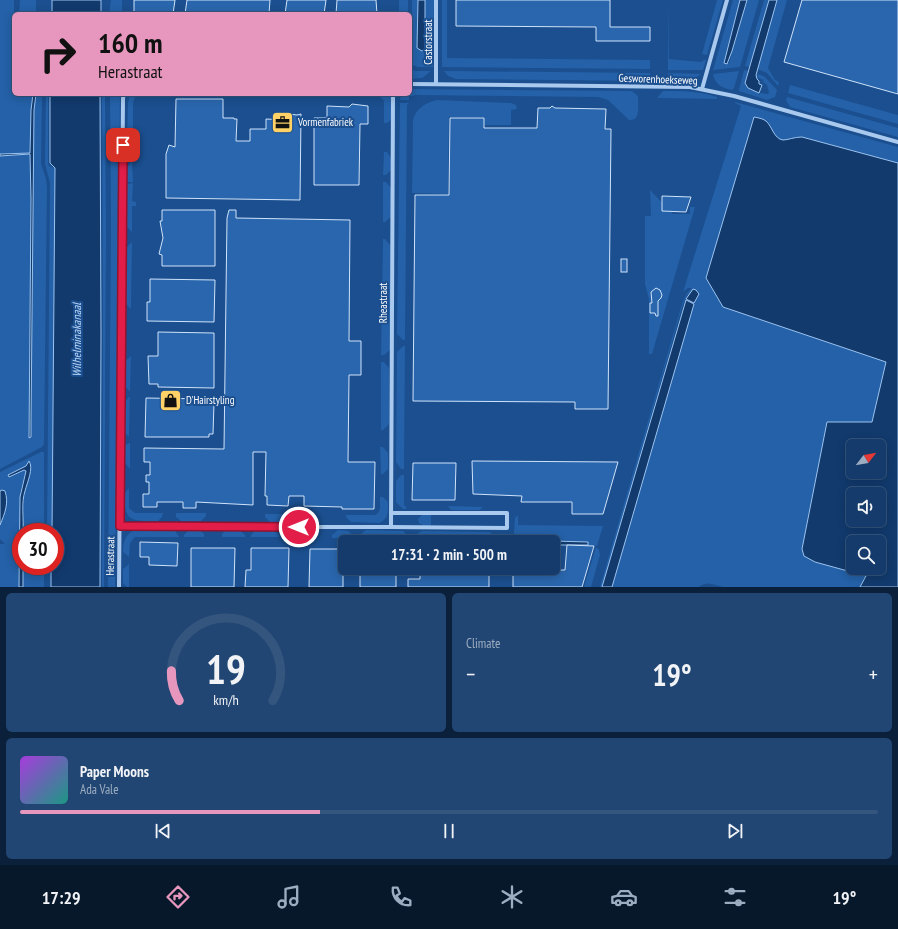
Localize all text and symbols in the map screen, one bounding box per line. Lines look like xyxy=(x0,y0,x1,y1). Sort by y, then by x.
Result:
street label: Castorstraat xyxy=(421,19,435,65)
text: 160 m xyxy=(98,24,162,61)
icon: right xyxy=(32,28,84,80)
text: Herastraat xyxy=(98,60,163,83)
street label: Gesworenhoekseweg xyxy=(618,71,698,87)
office icon: Vormenfabriek xyxy=(270,109,296,135)
place label: Vormenfabriek xyxy=(297,115,354,129)
pin xyxy=(106,128,140,162)
icon: arrive xyxy=(112,134,134,156)
street label: Rheastraat xyxy=(376,283,390,323)
water label: Wilhelminakanaal xyxy=(69,302,84,377)
shop icon: D'Hairstyling xyxy=(157,387,183,413)
place label: D'Hairstyling xyxy=(186,393,235,407)
north arrow xyxy=(846,439,886,479)
map controls xyxy=(846,439,886,575)
button: sound xyxy=(846,487,886,527)
position arrow xyxy=(278,506,320,548)
speed limit sign: 30 xyxy=(12,523,64,575)
button: search xyxy=(846,535,886,575)
street label: Herastraat xyxy=(103,536,117,576)
text: 17:31 · 2 min · 500 m xyxy=(391,545,507,564)
text: Climate xyxy=(466,635,500,652)
text: 19 xyxy=(206,641,246,694)
text: 19° xyxy=(652,655,692,694)
text: − xyxy=(466,660,475,688)
text: + xyxy=(869,660,878,688)
text: km/h xyxy=(213,689,239,708)
text: Paper Moons xyxy=(80,762,149,781)
text: Ada Vale xyxy=(80,781,119,798)
icon: previous xyxy=(152,820,174,842)
icon: pause xyxy=(438,820,460,842)
icon: next xyxy=(724,820,746,842)
icon: directions xyxy=(164,883,192,911)
icon: music xyxy=(275,883,303,911)
icon: phone xyxy=(387,883,415,911)
icon: climate xyxy=(498,883,526,911)
icon: car xyxy=(610,883,638,911)
icon: filters xyxy=(721,883,749,911)
text: 17:29 xyxy=(42,886,81,909)
text: 19° xyxy=(832,886,856,909)

